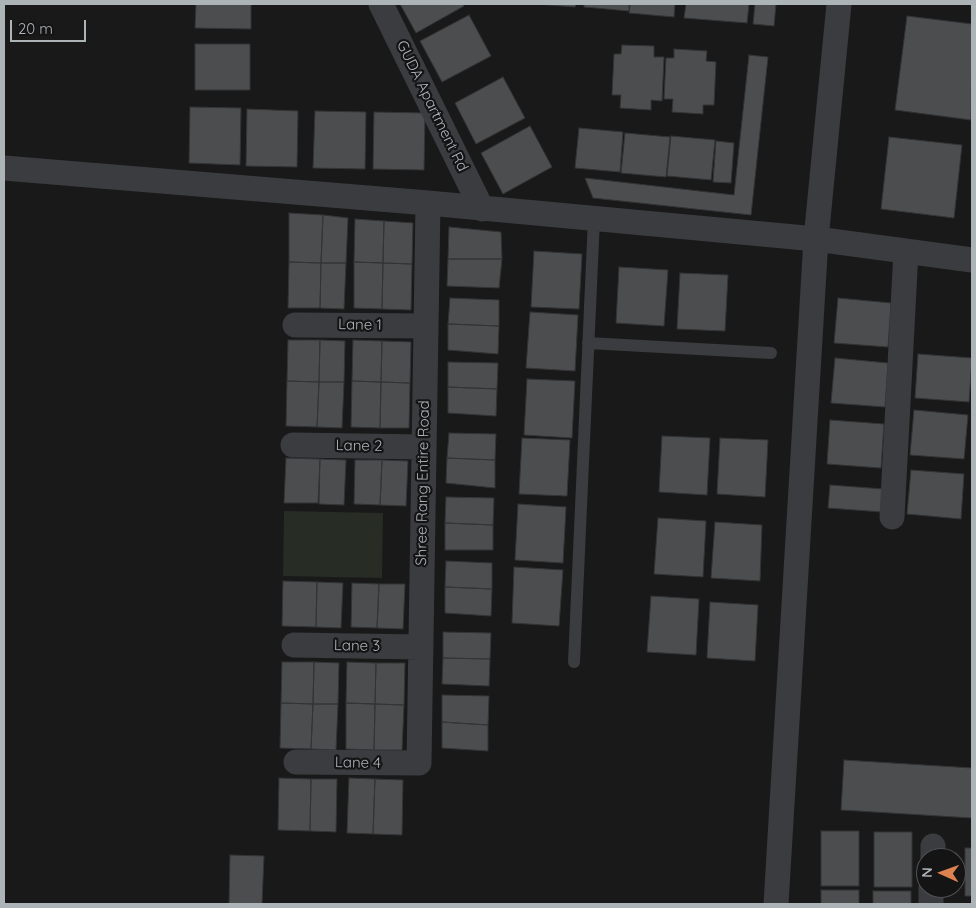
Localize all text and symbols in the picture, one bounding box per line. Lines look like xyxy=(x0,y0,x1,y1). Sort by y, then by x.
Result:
scale bar xyxy=(12,10,89,42)
text: 20 m xyxy=(18,19,53,38)
street label: GUDA Apartment Rd xyxy=(392,38,472,174)
street label: Lane 1 xyxy=(338,316,382,334)
street label: Shree Rang Entire Road xyxy=(413,400,433,566)
street label: Lane 2 xyxy=(336,437,382,455)
street label: Lane 3 xyxy=(334,637,380,655)
street label: Lane 4 xyxy=(335,754,381,772)
north arrow xyxy=(916,848,966,898)
text: N xyxy=(918,867,936,878)

